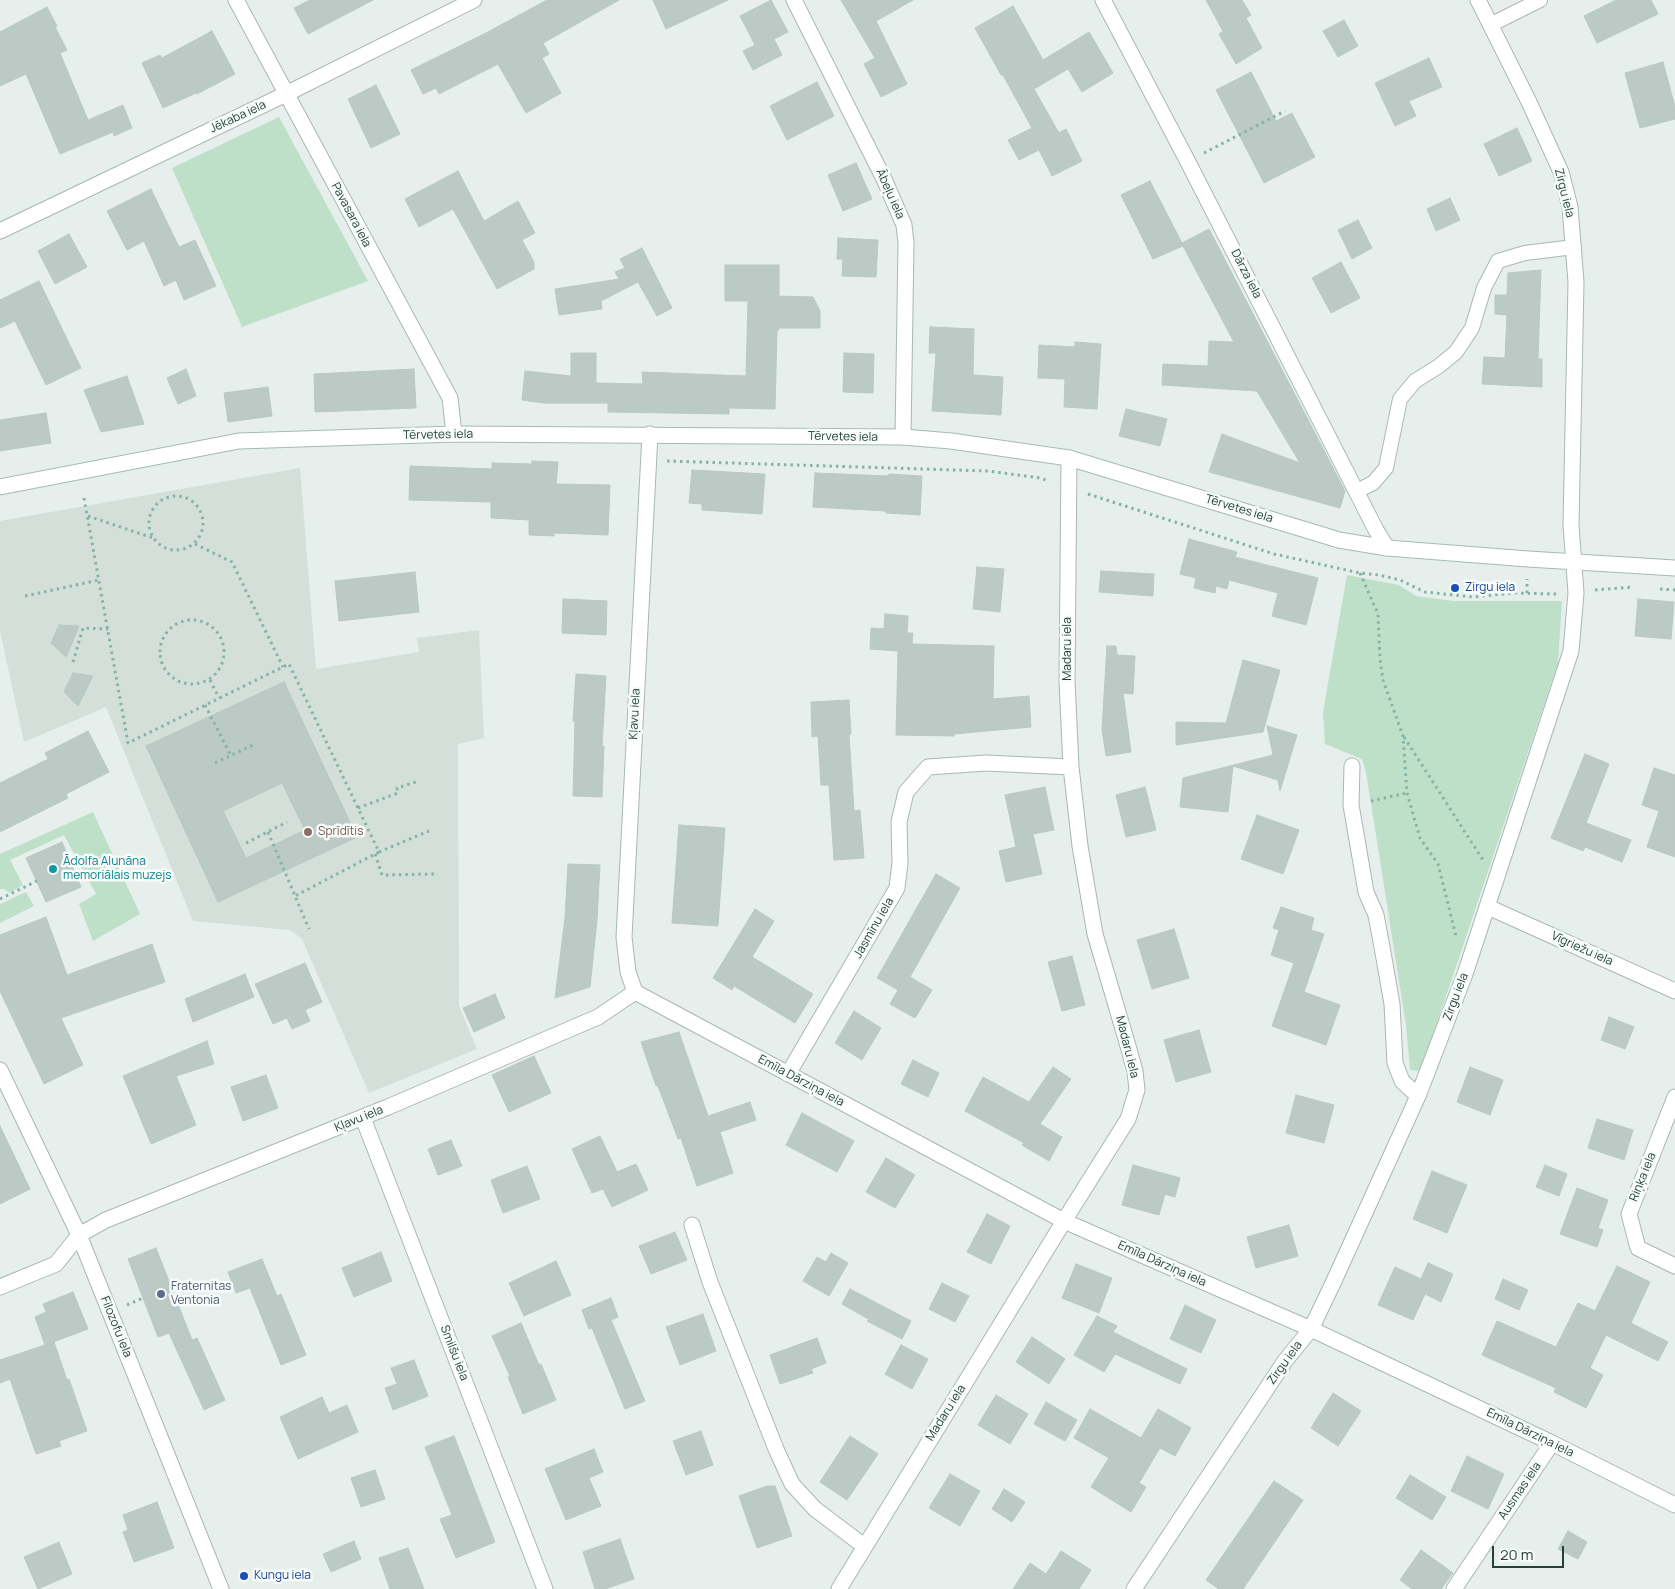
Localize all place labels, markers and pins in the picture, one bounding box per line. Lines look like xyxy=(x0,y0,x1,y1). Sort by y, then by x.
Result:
place label: Zirgu iela xyxy=(1465,581,1515,595)
marker: Zirgu iela xyxy=(1449,582,1461,594)
place label: Sprīdītis xyxy=(318,825,363,839)
marker: Sprīdītis xyxy=(302,826,314,838)
place label: Ādolfa Alunāna memoriālais muzejs xyxy=(63,855,171,883)
marker: Ādolfa Alunāna memoriālais muzejs xyxy=(47,863,59,875)
place label: Fraternitas Ventonia xyxy=(171,1280,231,1308)
marker: Fraternitas Ventonia xyxy=(155,1288,167,1300)
place label: Kungu iela xyxy=(254,1569,311,1583)
marker: Kungu iela xyxy=(238,1570,250,1582)

